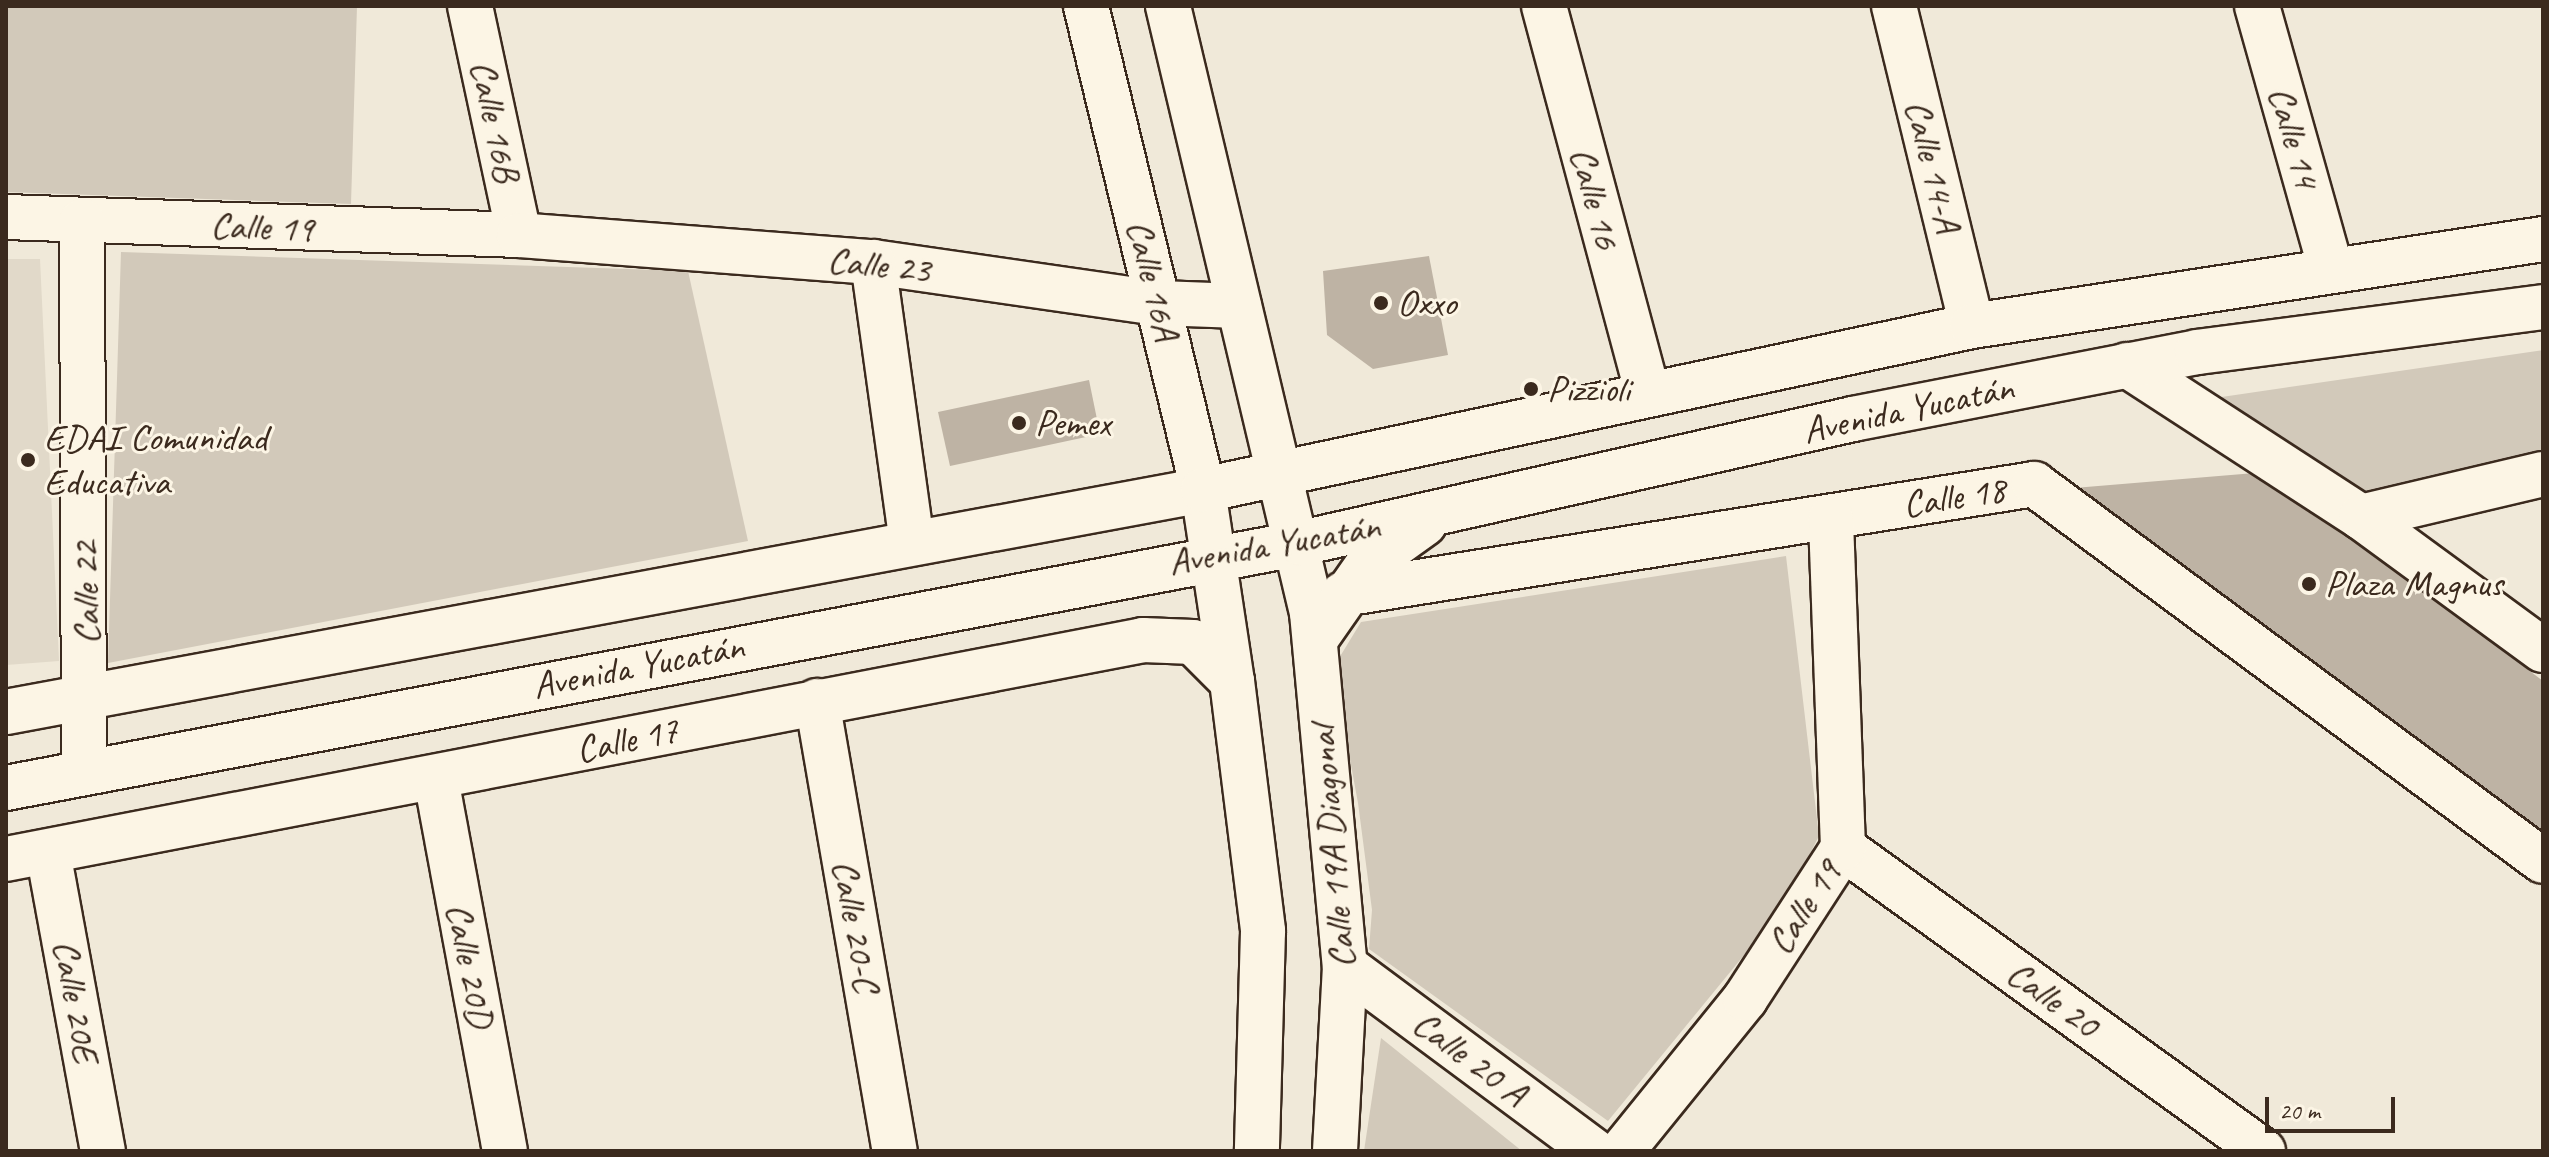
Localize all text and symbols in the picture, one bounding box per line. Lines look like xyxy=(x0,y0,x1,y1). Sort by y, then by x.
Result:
street label: Calle 16B xyxy=(460,56,530,186)
street label: Calle 14 xyxy=(2258,81,2330,193)
street label: Calle 14-A xyxy=(1895,95,1971,237)
street label: Calle 16 xyxy=(1560,142,1630,254)
street label: Calle 19 xyxy=(210,202,314,252)
street label: Calle 16A xyxy=(1116,215,1190,345)
street label: Calle 23 xyxy=(825,237,933,293)
place label: Oxxo xyxy=(1397,280,1456,326)
marker: Oxxo xyxy=(1372,294,1390,312)
street label: Avenida Yucatán xyxy=(1799,364,2017,454)
place label: Pizzioli xyxy=(1547,366,1630,412)
marker: Pizzioli xyxy=(1522,380,1540,398)
place label: Pemex xyxy=(1035,400,1111,446)
marker: Pemex xyxy=(1010,414,1028,432)
place label: EDAI Comunidad Educativa xyxy=(44,415,267,504)
marker: EDAI Comunidad Educativa xyxy=(19,451,37,469)
street label: Calle 18 xyxy=(1900,466,2008,528)
street label: Avenida Yucatán xyxy=(1165,503,1383,585)
street label: Calle 22 xyxy=(62,541,110,645)
place label: Plaza Magnus xyxy=(2325,561,2504,607)
marker: Plaza Magnus xyxy=(2300,575,2318,593)
street label: Avenida Yucatán xyxy=(529,623,747,709)
street label: Calle 17 xyxy=(572,707,682,773)
street label: Calle 19A Diagonal xyxy=(1299,724,1365,970)
street label: Calle 19 xyxy=(1757,851,1851,963)
street label: Calle 20-C xyxy=(822,856,890,996)
street label: Calle 20D xyxy=(436,899,504,1031)
street label: Calle 20E xyxy=(43,936,109,1066)
street label: Calle 20 xyxy=(1998,950,2108,1048)
street label: Calle 20 A xyxy=(1404,1000,1536,1116)
scale bar xyxy=(2269,1081,2399,1131)
text: 20 m xyxy=(2279,1096,2320,1126)

